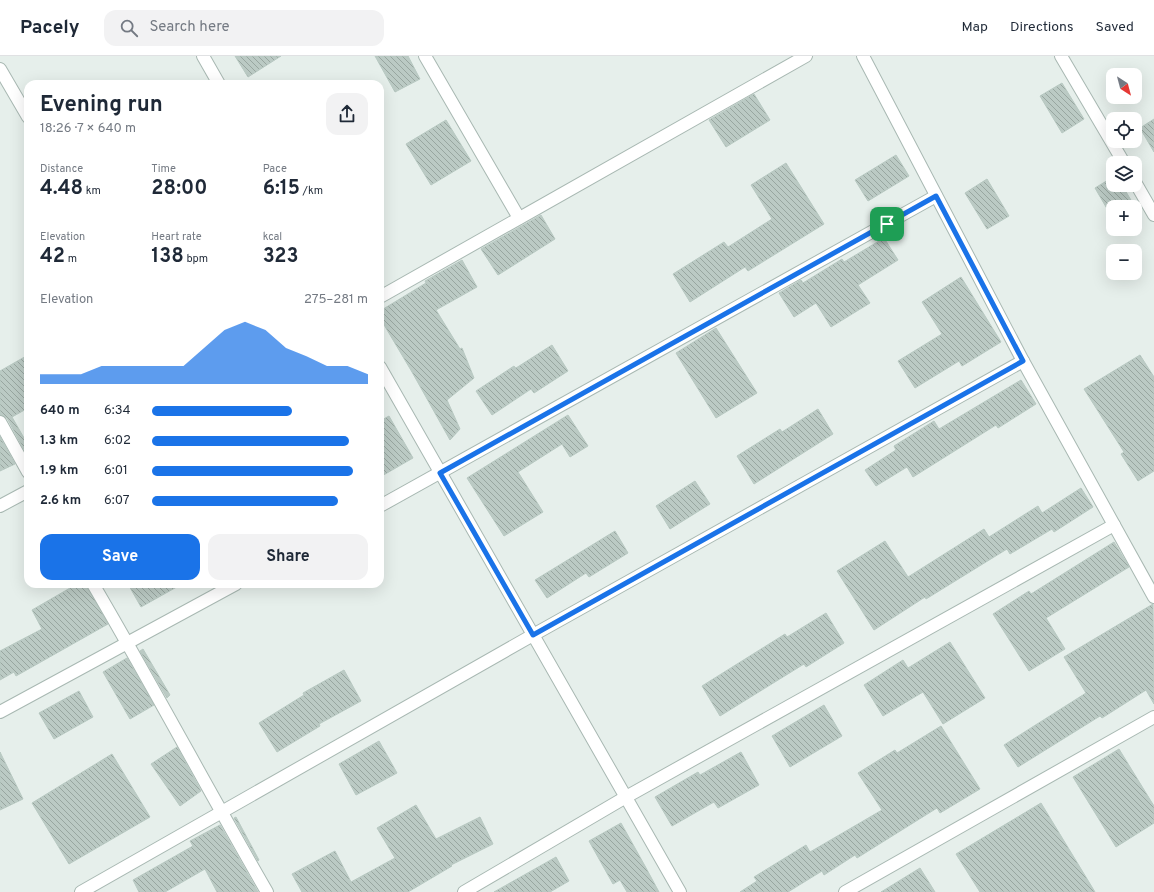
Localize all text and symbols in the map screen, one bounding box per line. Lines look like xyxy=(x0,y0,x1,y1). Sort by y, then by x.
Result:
search box xyxy=(104,10,384,46)
text: Pacely xyxy=(20,16,80,40)
icon: search xyxy=(118,17,140,39)
text: Search here xyxy=(150,18,230,37)
text: Map xyxy=(962,19,988,36)
text: Directions xyxy=(1010,19,1074,36)
text: Saved xyxy=(1096,19,1134,36)
north arrow xyxy=(1106,68,1142,104)
map controls xyxy=(1106,68,1142,280)
text: Evening run xyxy=(40,92,163,119)
button: share xyxy=(326,93,368,135)
button: locate xyxy=(1106,112,1142,148)
text: 18:26 · 7 × 640 m xyxy=(40,121,136,137)
button: layers xyxy=(1106,156,1142,192)
text: Distance xyxy=(40,162,83,176)
text: Time xyxy=(151,162,176,176)
text: Pace xyxy=(263,162,287,176)
text: 4.48 xyxy=(40,176,83,202)
text: 28:00 xyxy=(151,176,207,202)
text: 6:15 xyxy=(263,176,300,202)
text: km xyxy=(83,184,101,198)
text: /km xyxy=(300,184,323,198)
button: + xyxy=(1106,200,1142,236)
pin xyxy=(870,207,904,241)
icon: arrive xyxy=(876,213,898,235)
text: Elevation xyxy=(40,230,85,244)
text: Heart rate xyxy=(151,230,202,244)
text: kcal xyxy=(263,230,282,244)
text: 42 xyxy=(40,244,65,270)
text: 138 xyxy=(151,244,184,270)
text: 323 xyxy=(263,244,298,270)
button: − xyxy=(1106,244,1142,280)
text: m xyxy=(65,252,77,266)
text: bpm xyxy=(184,252,208,266)
text: Elevation xyxy=(40,292,93,308)
text: 275–281 m xyxy=(304,292,368,308)
text: 640 m xyxy=(40,403,80,419)
text: 6:34 xyxy=(104,403,131,419)
text: 1.3 km xyxy=(40,433,78,449)
text: 6:02 xyxy=(104,433,131,449)
text: 1.9 km xyxy=(40,463,78,479)
text: 6:01 xyxy=(104,463,128,479)
text: 2.6 km xyxy=(40,493,81,509)
text: 6:07 xyxy=(104,493,129,509)
button: Save xyxy=(40,534,200,580)
button: Share xyxy=(208,534,368,580)

